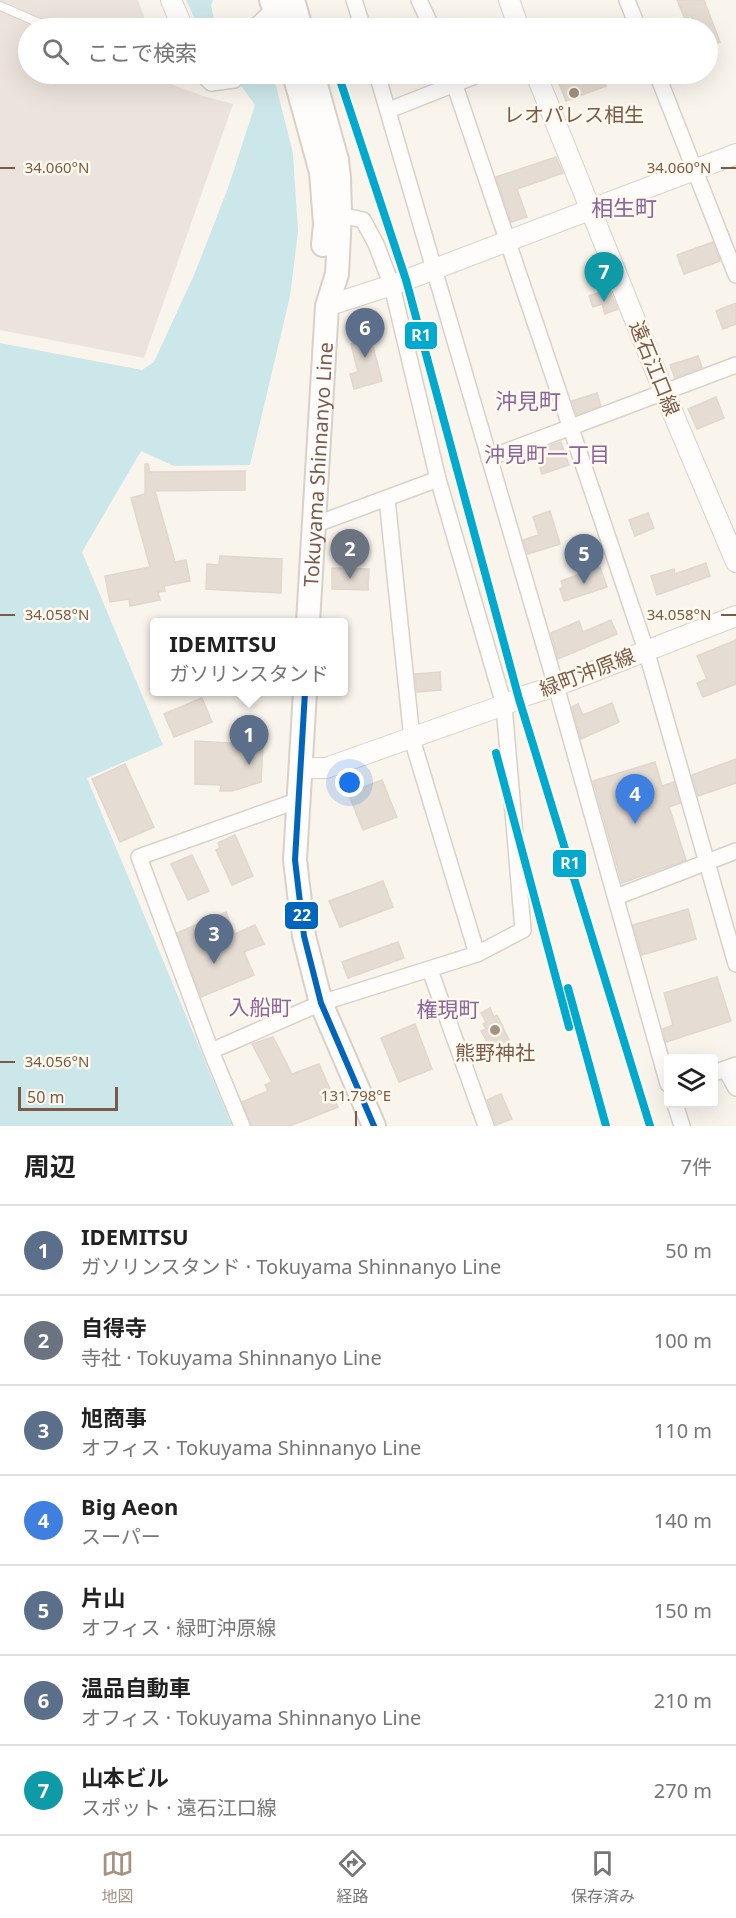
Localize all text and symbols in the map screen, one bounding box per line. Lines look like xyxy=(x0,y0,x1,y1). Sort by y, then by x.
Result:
search box xyxy=(18,18,718,84)
icon: search xyxy=(39,35,72,68)
text: ここで検索 xyxy=(87,37,197,67)
marker: レオパレス相生 xyxy=(567,86,581,100)
place label: レオパレス相生 xyxy=(504,101,644,128)
text: 34.060°N xyxy=(25,157,89,177)
text: 34.060°N xyxy=(647,157,711,177)
district label: 相生町 xyxy=(591,192,657,222)
pin: 7 xyxy=(584,252,624,302)
pin: 6 xyxy=(346,308,385,358)
street label: 遠石江口線 xyxy=(624,317,686,419)
line badge: R1 xyxy=(404,321,438,350)
text: R1 xyxy=(411,324,431,346)
street label: Tokuyama Shinnanyo Line xyxy=(297,341,338,587)
district label: 沖見町 xyxy=(495,385,561,415)
district label: 沖見町一丁目 xyxy=(484,440,610,468)
pin: 2 xyxy=(330,530,370,579)
pin: 5 xyxy=(564,534,604,584)
text: 34.058°N xyxy=(25,604,89,624)
text: 34.058°N xyxy=(647,604,711,624)
popup xyxy=(150,618,348,696)
text: IDEMITSU xyxy=(169,628,277,658)
street label: 緑町沖原線 xyxy=(535,641,639,703)
text: ガソリンスタンド xyxy=(169,660,329,687)
pin: 1 xyxy=(230,716,268,765)
your location xyxy=(335,768,364,797)
pin: 4 xyxy=(616,774,654,824)
line badge: R1 xyxy=(552,849,587,878)
text: R1 xyxy=(560,852,580,874)
line badge: 22 xyxy=(284,901,319,930)
text: 22 xyxy=(293,904,311,926)
pin: 3 xyxy=(194,914,234,964)
district label: 入船町 xyxy=(229,993,292,1021)
district label: 権現町 xyxy=(417,995,480,1023)
marker: 熊野神社 xyxy=(488,1023,502,1037)
place label: 熊野神社 xyxy=(455,1039,535,1066)
text: 34.056°N xyxy=(25,1051,89,1071)
map controls xyxy=(664,1054,718,1108)
button: layers xyxy=(664,1054,718,1108)
scale bar xyxy=(18,1084,118,1112)
text: 131.798°E xyxy=(321,1085,391,1105)
text: 50 m xyxy=(27,1086,64,1108)
text: 周辺 xyxy=(24,1148,76,1184)
text: 7件 xyxy=(681,1153,712,1180)
text: IDEMITSU xyxy=(81,1221,189,1251)
text: 1 xyxy=(38,1237,49,1264)
text: 50 m xyxy=(665,1237,712,1264)
text: ガソリンスタンド · Tokuyama Shinnanyo Line xyxy=(81,1253,501,1280)
text: 自得寺 xyxy=(81,1312,147,1342)
text: 2 xyxy=(38,1327,49,1354)
text: 100 m xyxy=(654,1327,712,1354)
text: 寺社 · Tokuyama Shinnanyo Line xyxy=(81,1344,382,1371)
text: 旭商事 xyxy=(81,1402,147,1432)
text: 3 xyxy=(38,1417,49,1444)
text: 110 m xyxy=(654,1417,712,1444)
text: オフィス · Tokuyama Shinnanyo Line xyxy=(81,1434,421,1461)
text: Big Aeon xyxy=(81,1491,178,1521)
text: 4 xyxy=(38,1507,49,1534)
text: 140 m xyxy=(654,1507,712,1534)
text: スーパー xyxy=(81,1523,161,1550)
text: 片山 xyxy=(81,1582,125,1612)
text: 5 xyxy=(38,1597,49,1624)
text: 150 m xyxy=(654,1597,712,1624)
text: オフィス · 緑町沖原線 xyxy=(81,1614,276,1641)
text: 温品自動車 xyxy=(81,1672,191,1702)
text: 6 xyxy=(38,1687,49,1714)
text: 210 m xyxy=(654,1687,712,1714)
text: オフィス · Tokuyama Shinnanyo Line xyxy=(81,1704,421,1731)
text: 山本ビル xyxy=(81,1762,169,1792)
text: 7 xyxy=(38,1777,49,1804)
text: 270 m xyxy=(654,1777,712,1804)
text: スポット · 遠石江口線 xyxy=(81,1794,277,1821)
tab: 地図 xyxy=(101,1847,134,1907)
tab: 経路 xyxy=(336,1847,369,1907)
tab: 保存済み xyxy=(571,1847,635,1907)

